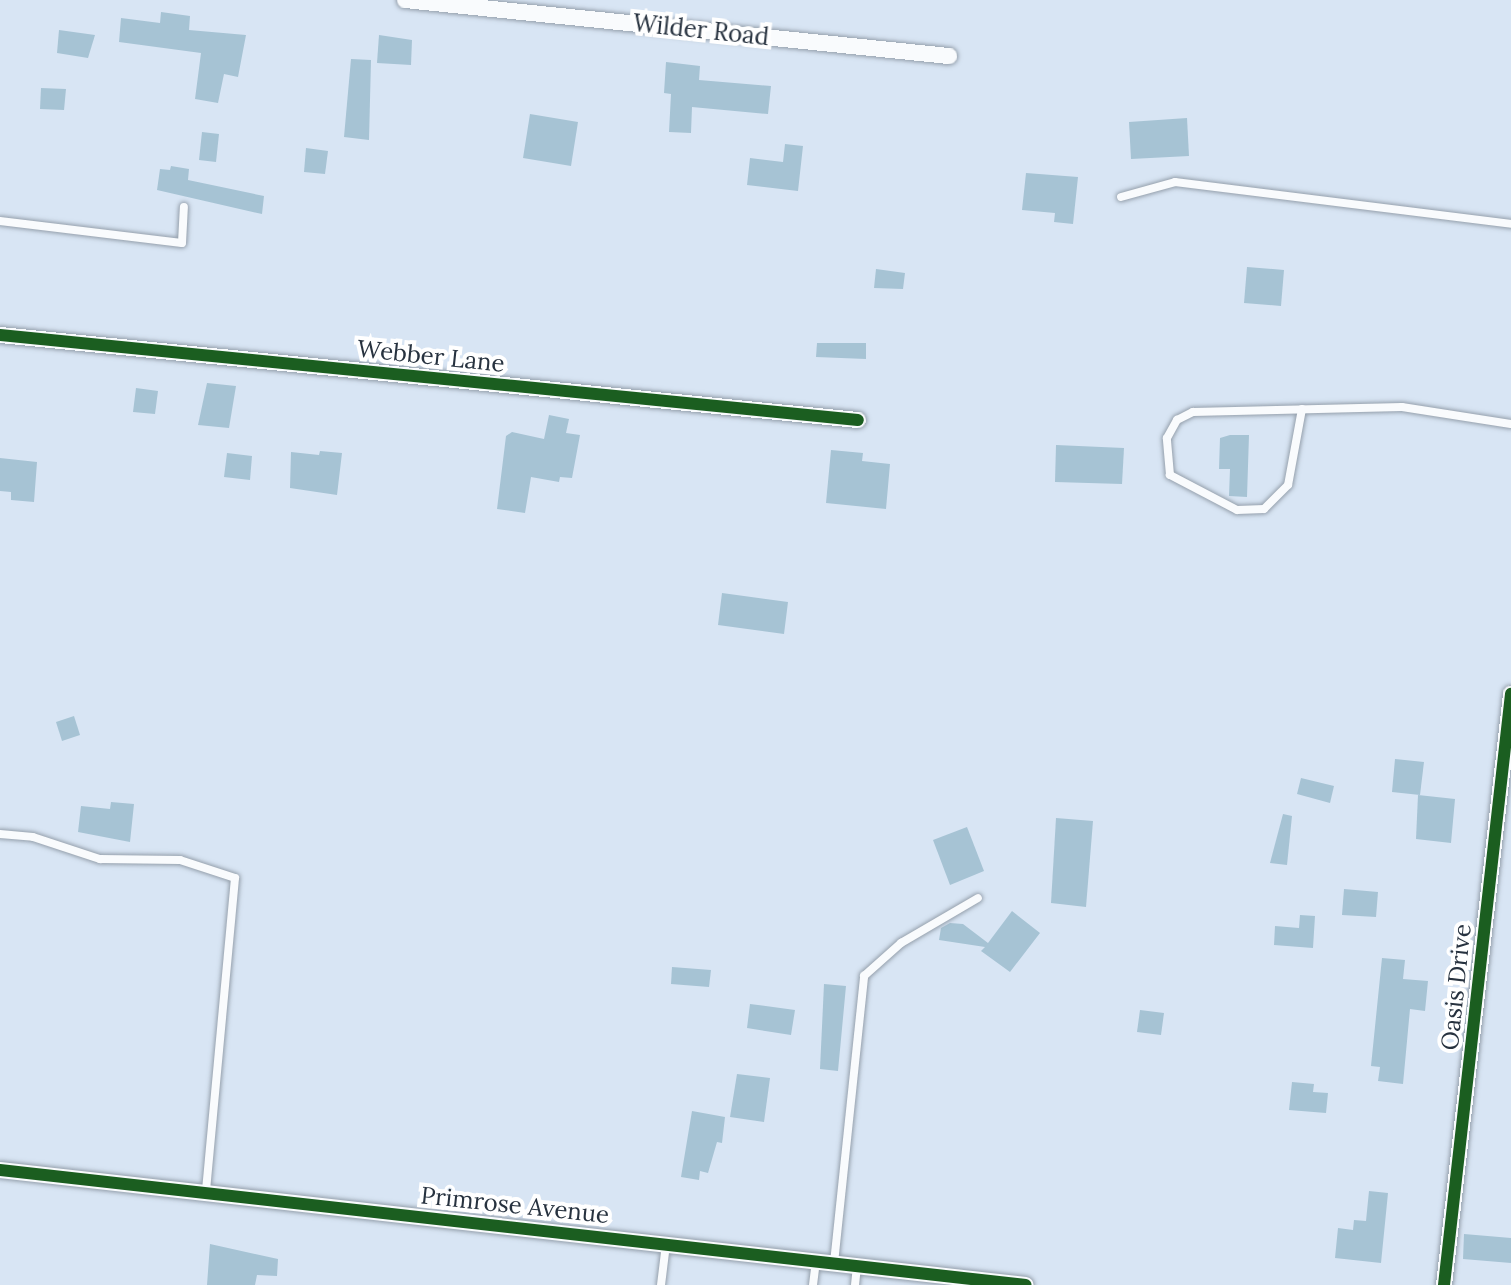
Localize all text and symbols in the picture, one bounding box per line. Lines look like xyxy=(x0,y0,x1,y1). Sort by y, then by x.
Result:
street label: Wilder Road xyxy=(632,9,770,51)
street label: Webber Lane xyxy=(356,334,506,378)
street label: Oasis Drive xyxy=(1435,922,1477,1052)
street label: Primrose Avenue xyxy=(419,1181,611,1229)

